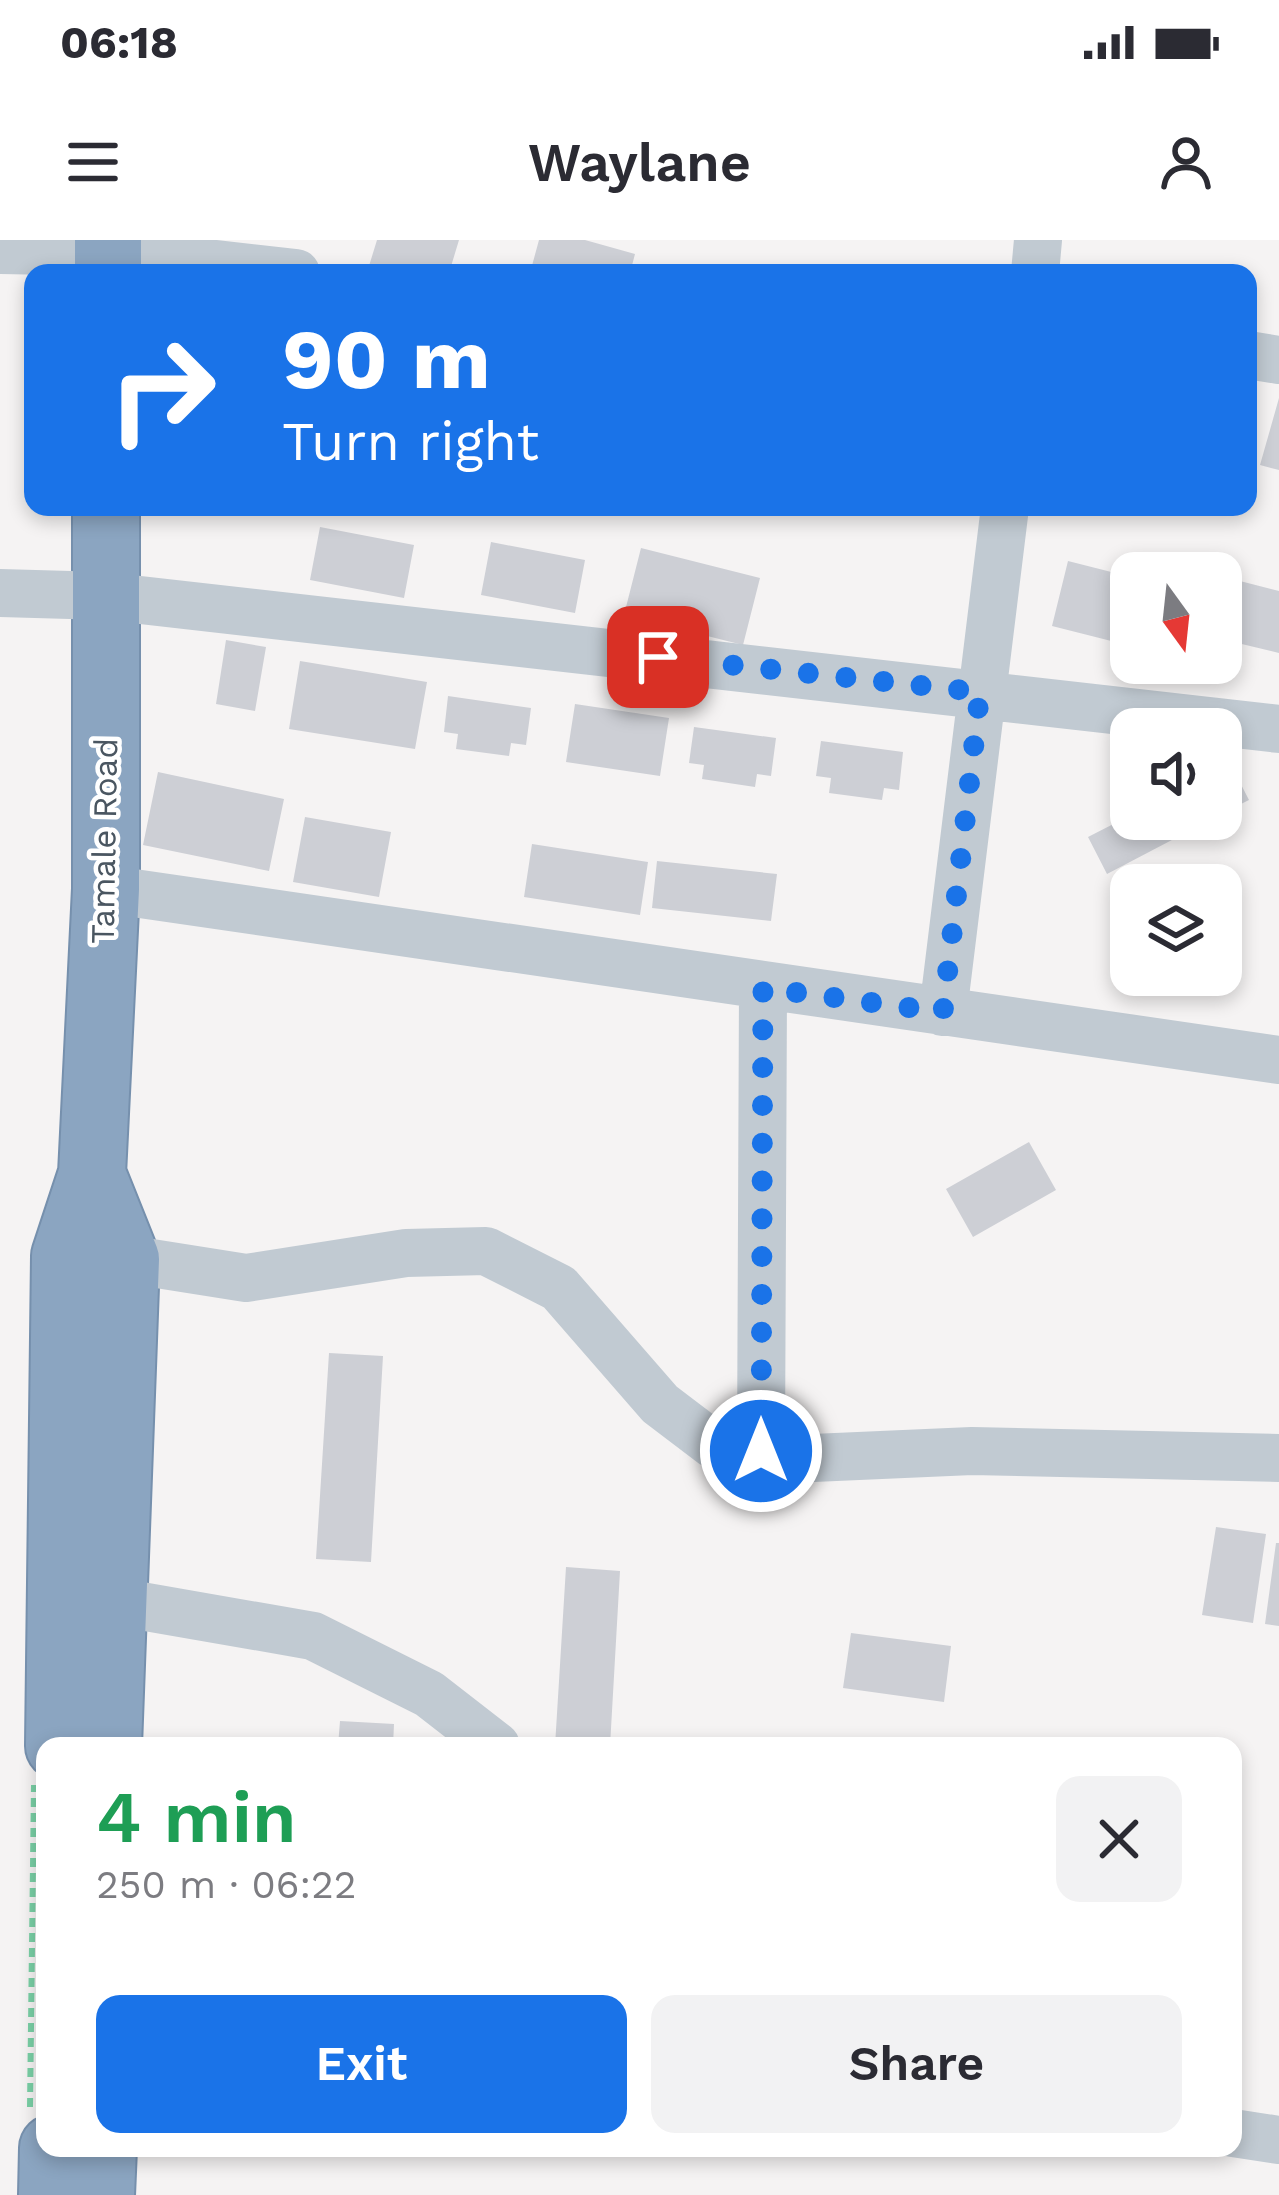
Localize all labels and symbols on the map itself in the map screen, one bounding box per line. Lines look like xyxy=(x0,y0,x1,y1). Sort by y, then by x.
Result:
north arrow xyxy=(1110,552,1242,684)
pin xyxy=(607,606,709,708)
street label: Tamale Road xyxy=(83,737,125,945)
position arrow xyxy=(698,1388,824,1514)

